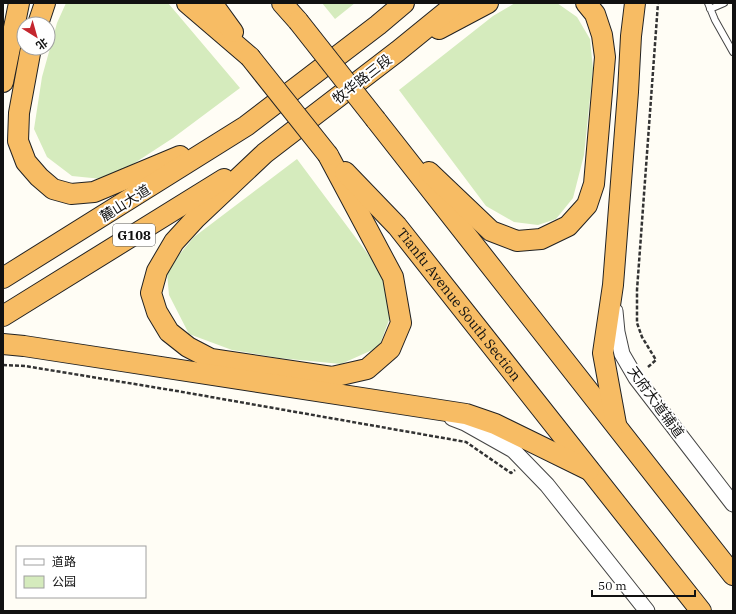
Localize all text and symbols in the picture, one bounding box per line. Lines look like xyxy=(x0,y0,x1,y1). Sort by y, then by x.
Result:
north arrow xyxy=(16,16,56,56)
text: 北 xyxy=(33,35,51,53)
street label: 牧华路三段 xyxy=(329,50,395,108)
street label: 麓山大道 xyxy=(96,181,154,225)
road number: G108 xyxy=(113,224,155,246)
street label: Tianfu Avenue South Section xyxy=(393,224,525,385)
street label: 天府大道辅道 xyxy=(624,363,688,441)
legend xyxy=(16,546,146,598)
text: 道路 xyxy=(52,554,76,569)
scale bar xyxy=(592,572,695,598)
text: 公园 xyxy=(52,574,76,589)
text: 50 m xyxy=(598,578,627,593)

